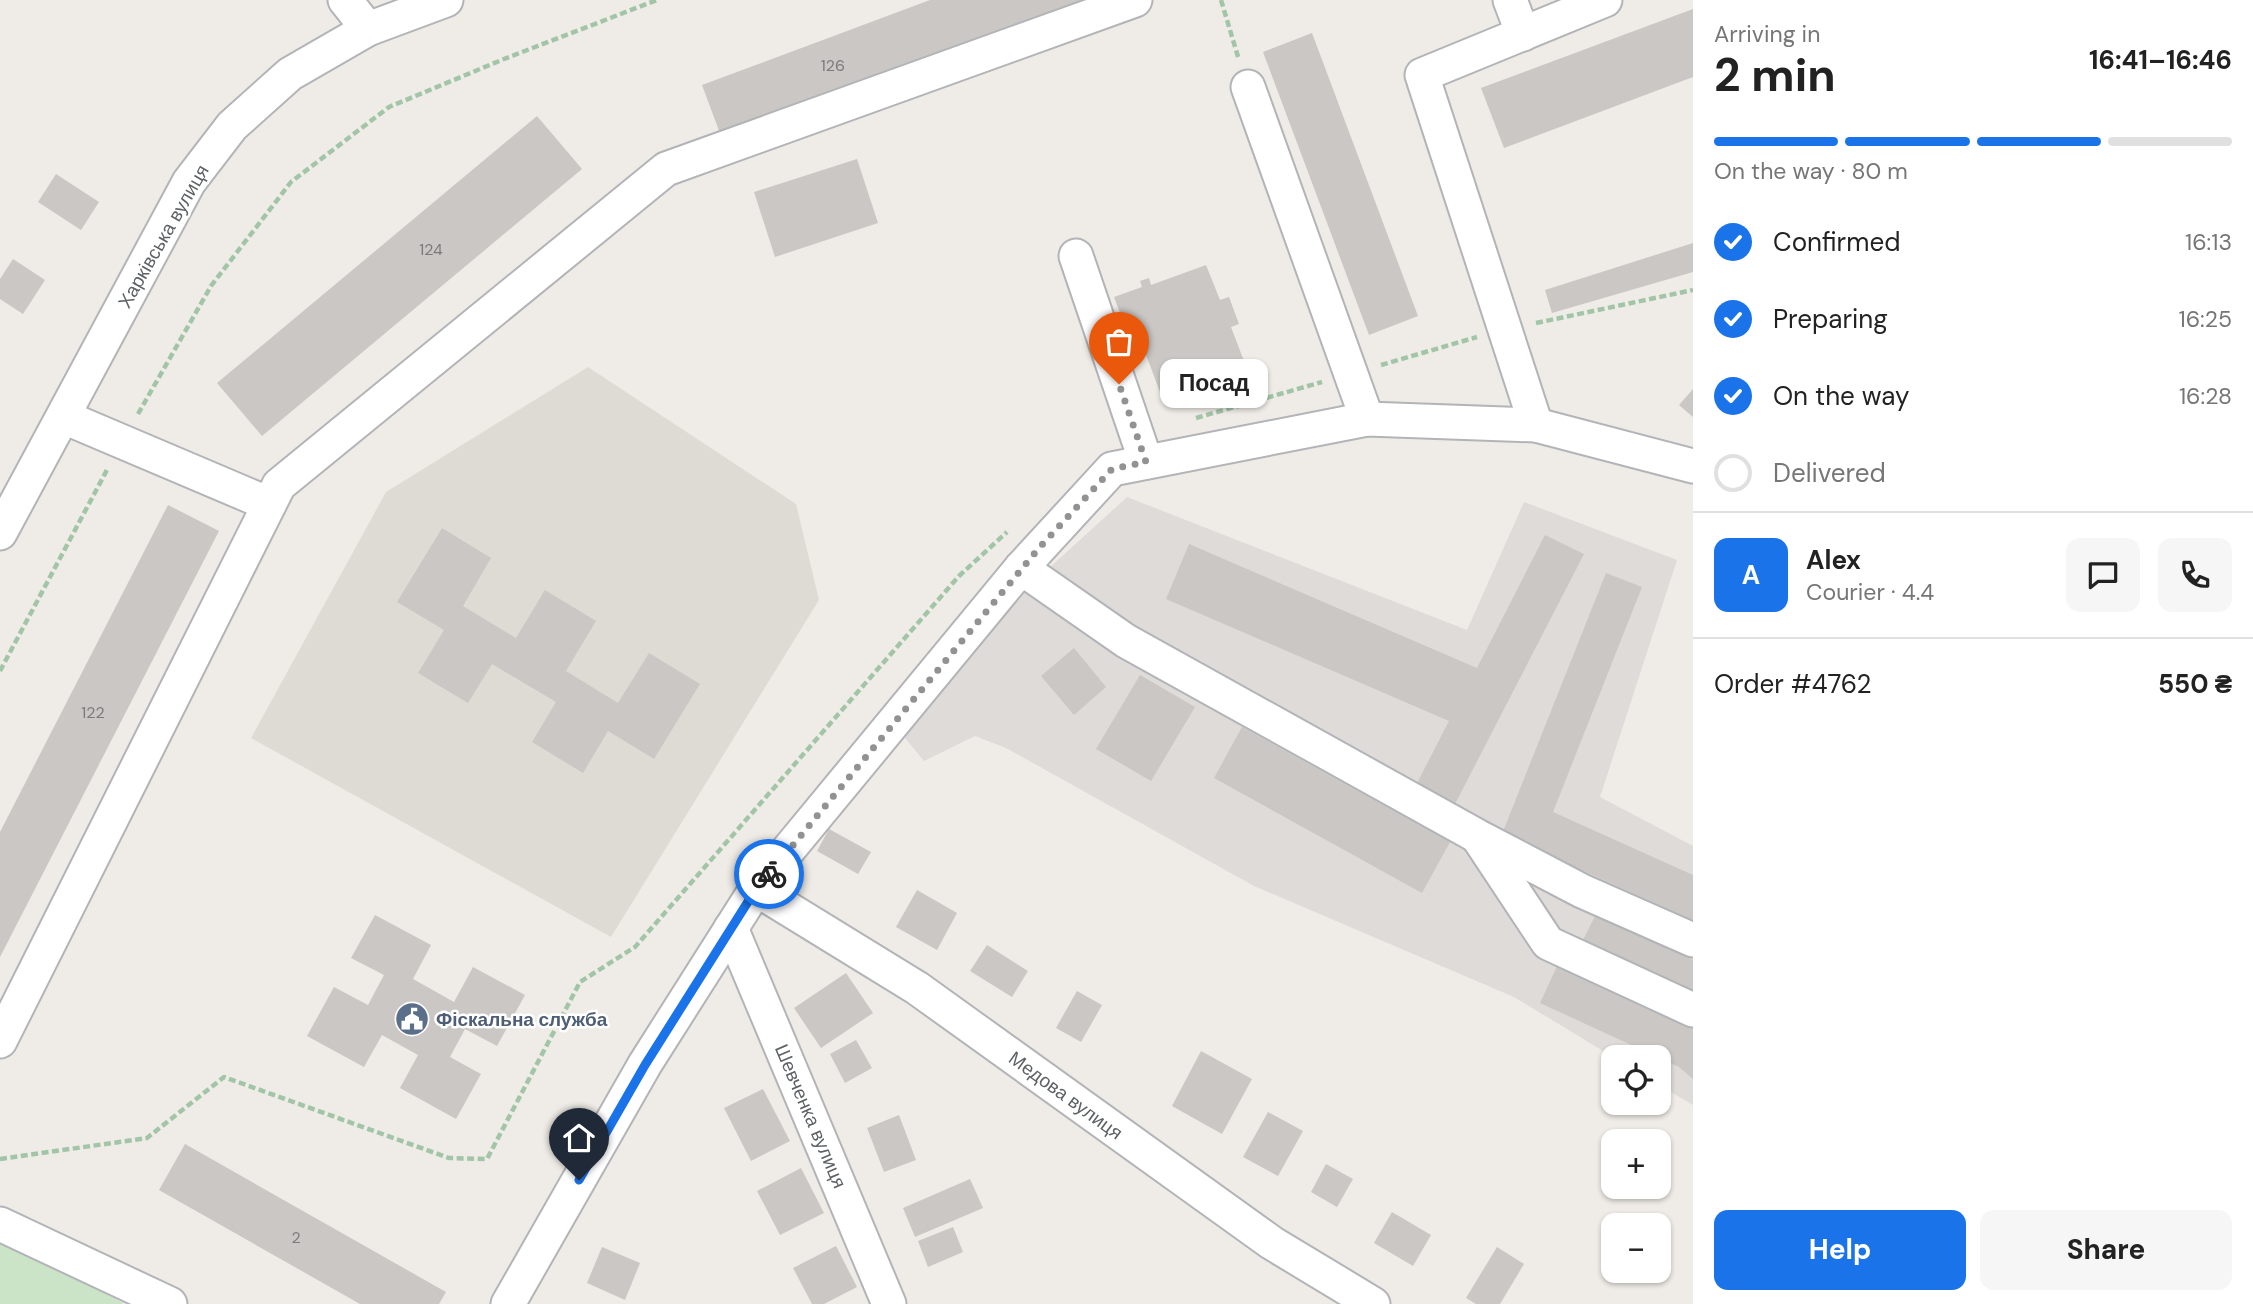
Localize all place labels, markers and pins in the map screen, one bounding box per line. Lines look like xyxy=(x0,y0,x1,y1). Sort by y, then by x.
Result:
pin xyxy=(1089,312,1149,384)
callout: Посад xyxy=(1161,360,1270,408)
public building icon: Фіскальна служба xyxy=(393,1000,431,1038)
place label: Фіскальна служба xyxy=(436,1007,608,1032)
pin xyxy=(549,1108,609,1180)

